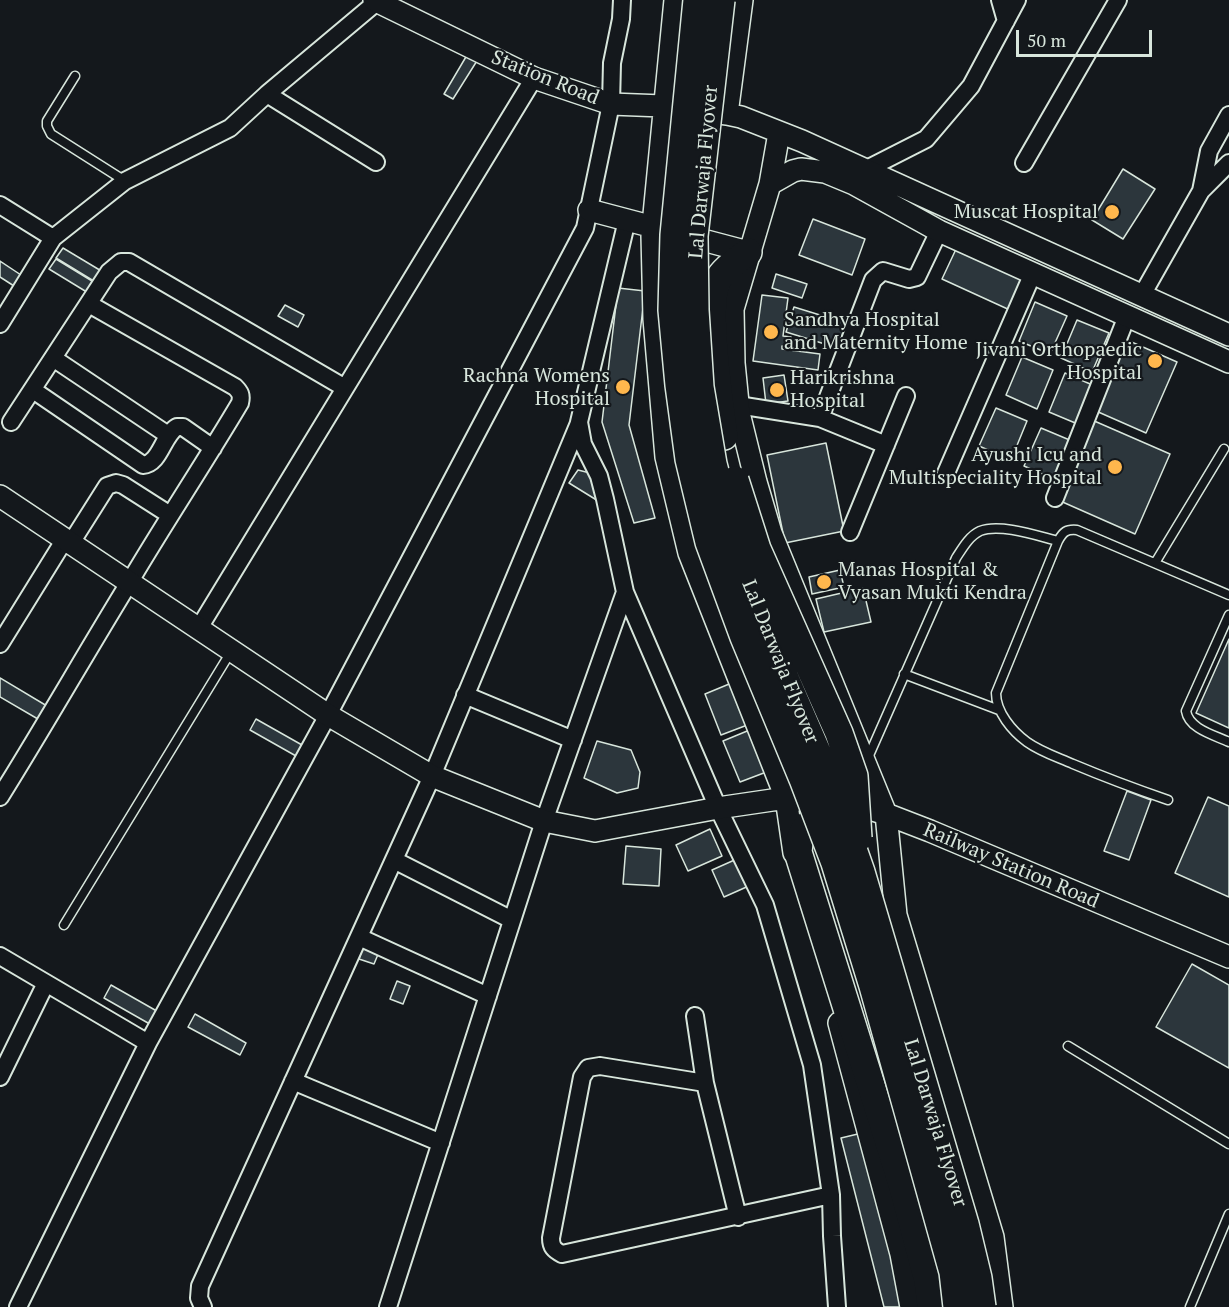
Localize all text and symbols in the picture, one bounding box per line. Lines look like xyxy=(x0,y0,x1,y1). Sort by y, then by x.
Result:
scale bar xyxy=(1019,18,1156,56)
text: 50 m xyxy=(1027,28,1066,52)
street label: Station Road xyxy=(488,46,602,110)
street label: Lal Darwaja Flyover xyxy=(684,84,724,260)
place label: Muscat Hospital xyxy=(954,200,1098,224)
marker: Muscat Hospital xyxy=(1103,203,1121,221)
place label: Sandhya Hospital and Maternity Home xyxy=(784,308,968,355)
marker: Sandhya Hospital and Maternity Home xyxy=(762,323,780,341)
place label: Jivani Orthopaedic Hospital xyxy=(976,338,1142,385)
marker: Jivani Orthopaedic Hospital xyxy=(1146,352,1164,370)
place label: Rachna Womens Hospital xyxy=(463,364,610,411)
place label: Harikrishna Hospital xyxy=(790,366,895,413)
marker: Rachna Womens Hospital xyxy=(614,378,632,396)
marker: Harikrishna Hospital xyxy=(768,381,786,399)
place label: Ayushi Icu and Multispeciality Hospital xyxy=(889,443,1102,490)
marker: Ayushi Icu and Multispeciality Hospital xyxy=(1106,458,1124,476)
place label: Manas Hospital & Vyasan Mukti Kendra xyxy=(838,558,1027,605)
marker: Manas Hospital & Vyasan Mukti Kendra xyxy=(815,573,833,591)
street label: Lal Darwaja Flyover xyxy=(736,577,824,747)
street label: Railway Station Road xyxy=(920,818,1102,914)
street label: Lal Darwaja Flyover xyxy=(898,1036,972,1210)

